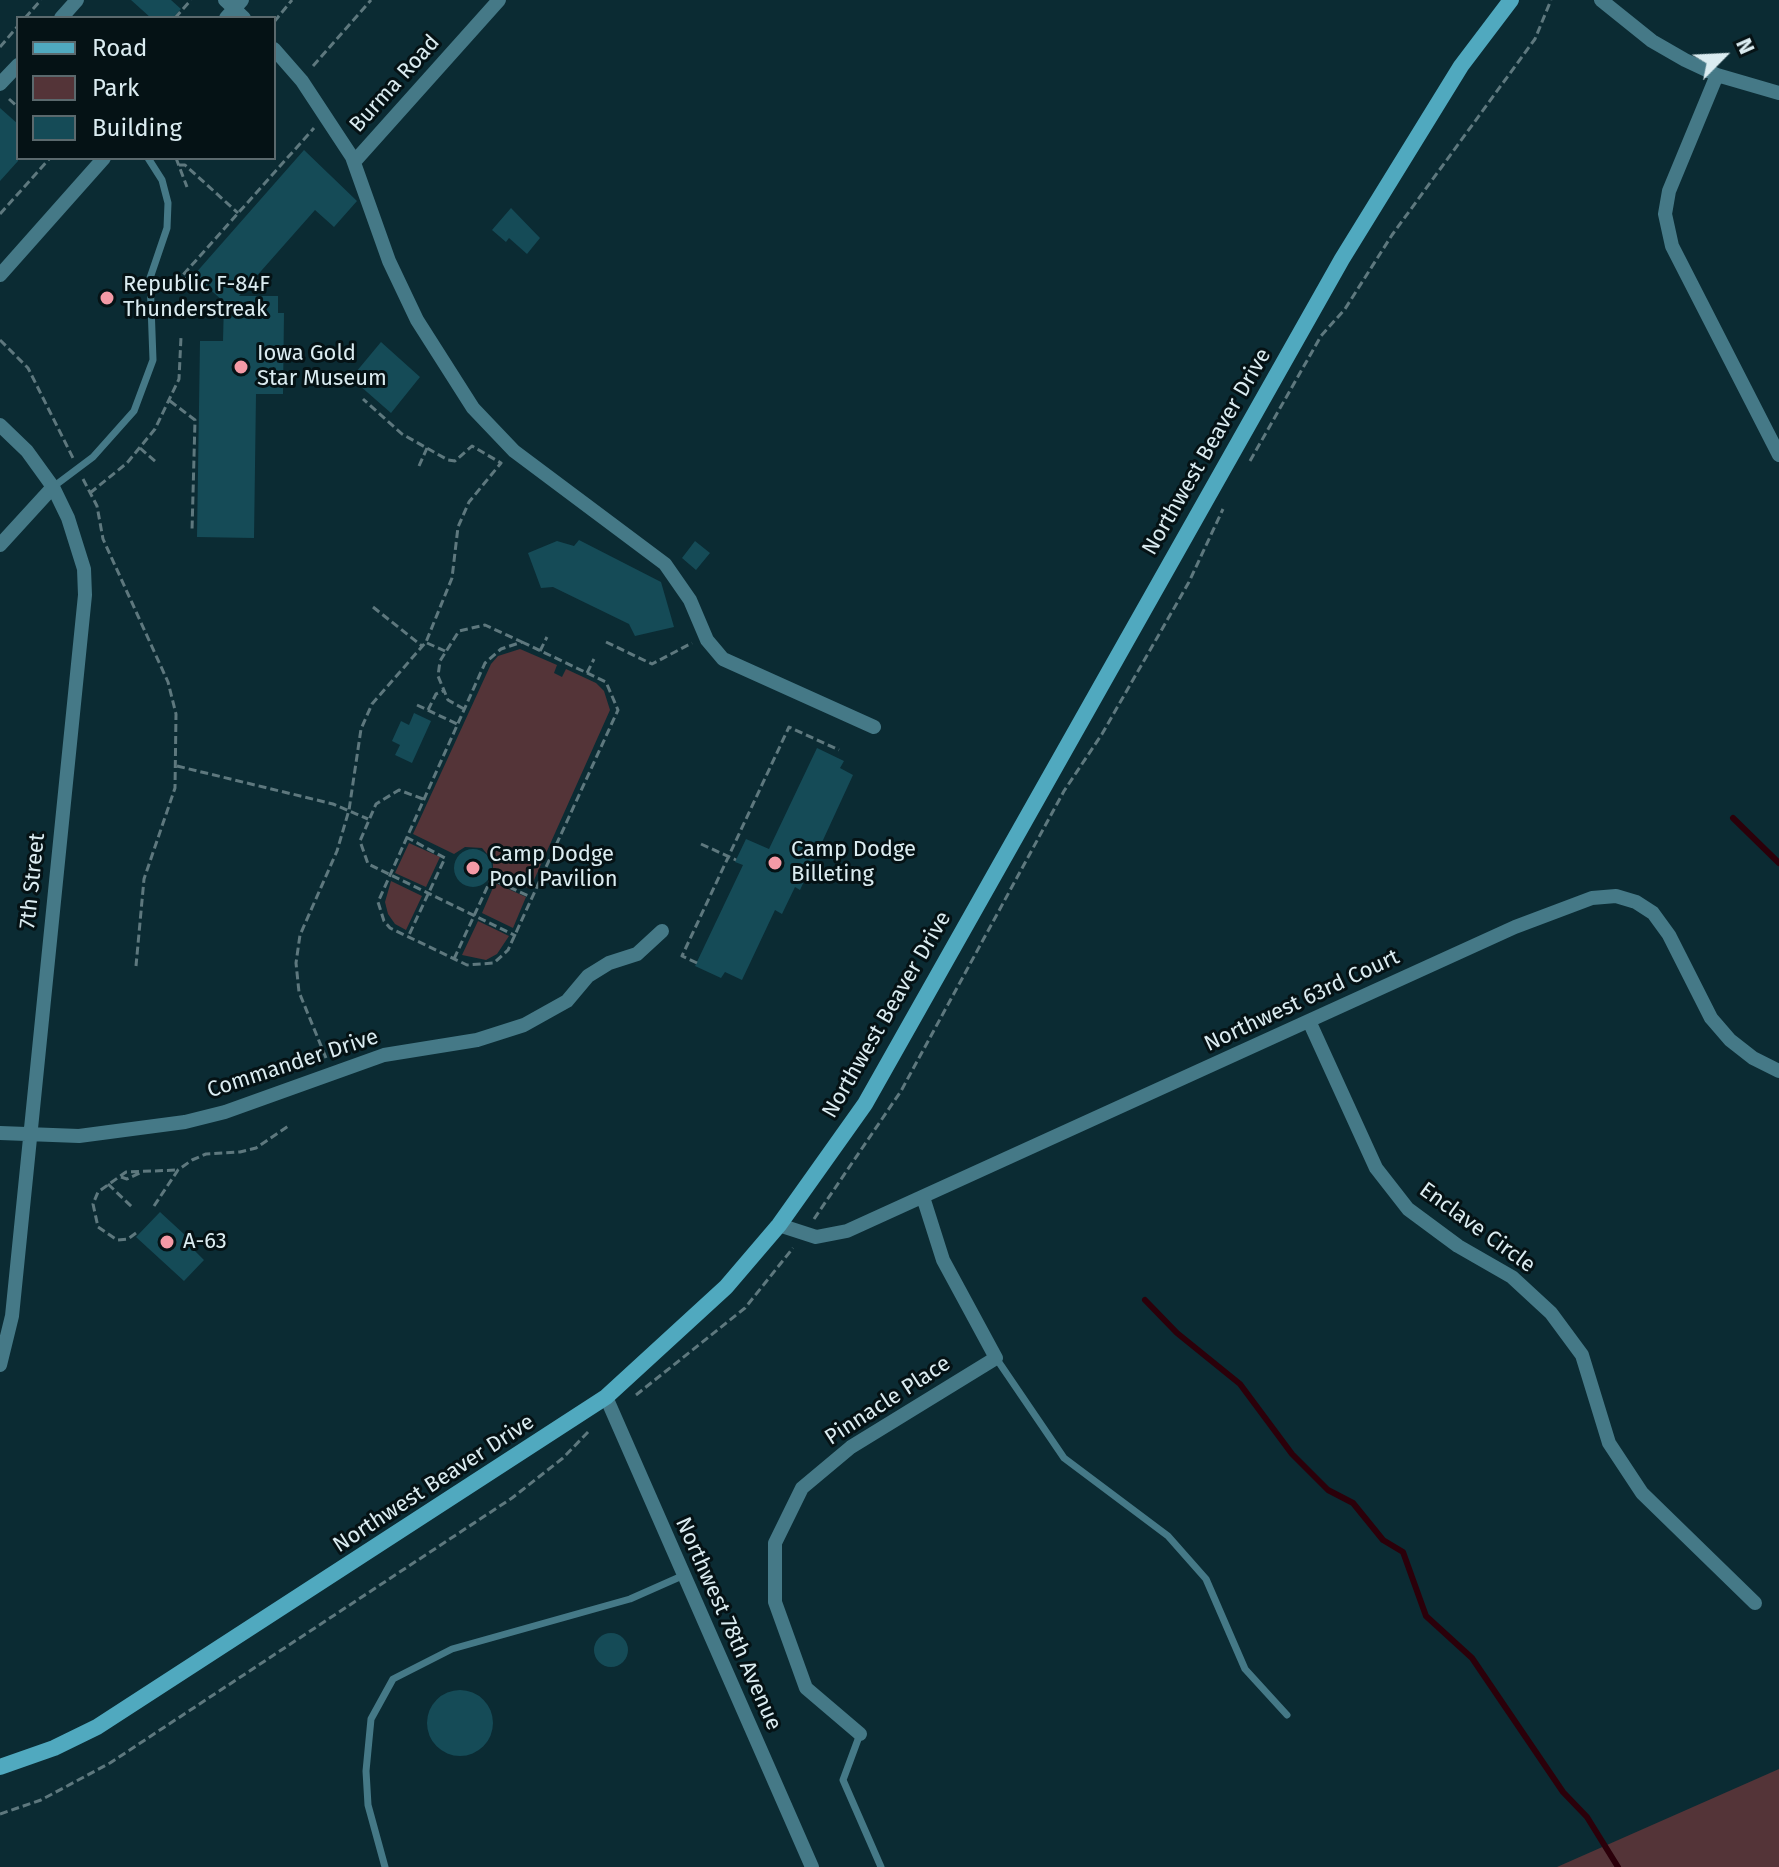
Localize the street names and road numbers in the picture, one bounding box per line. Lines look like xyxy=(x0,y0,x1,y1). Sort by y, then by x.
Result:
street label: Burma Road xyxy=(344,30,446,138)
street label: Northwest Beaver Drive xyxy=(1137,344,1277,560)
street label: 7th Street xyxy=(15,832,51,930)
street label: Northwest Beaver Drive xyxy=(817,907,957,1123)
street label: Northwest 63rd Court xyxy=(1200,944,1404,1058)
street label: Commander Drive xyxy=(204,1024,382,1104)
street label: Enclave Circle xyxy=(1414,1177,1540,1279)
street label: Pinnacle Place xyxy=(820,1351,956,1451)
street label: Northwest Beaver Drive xyxy=(329,1409,539,1559)
street label: Northwest 78th Avenue xyxy=(669,1514,787,1734)

